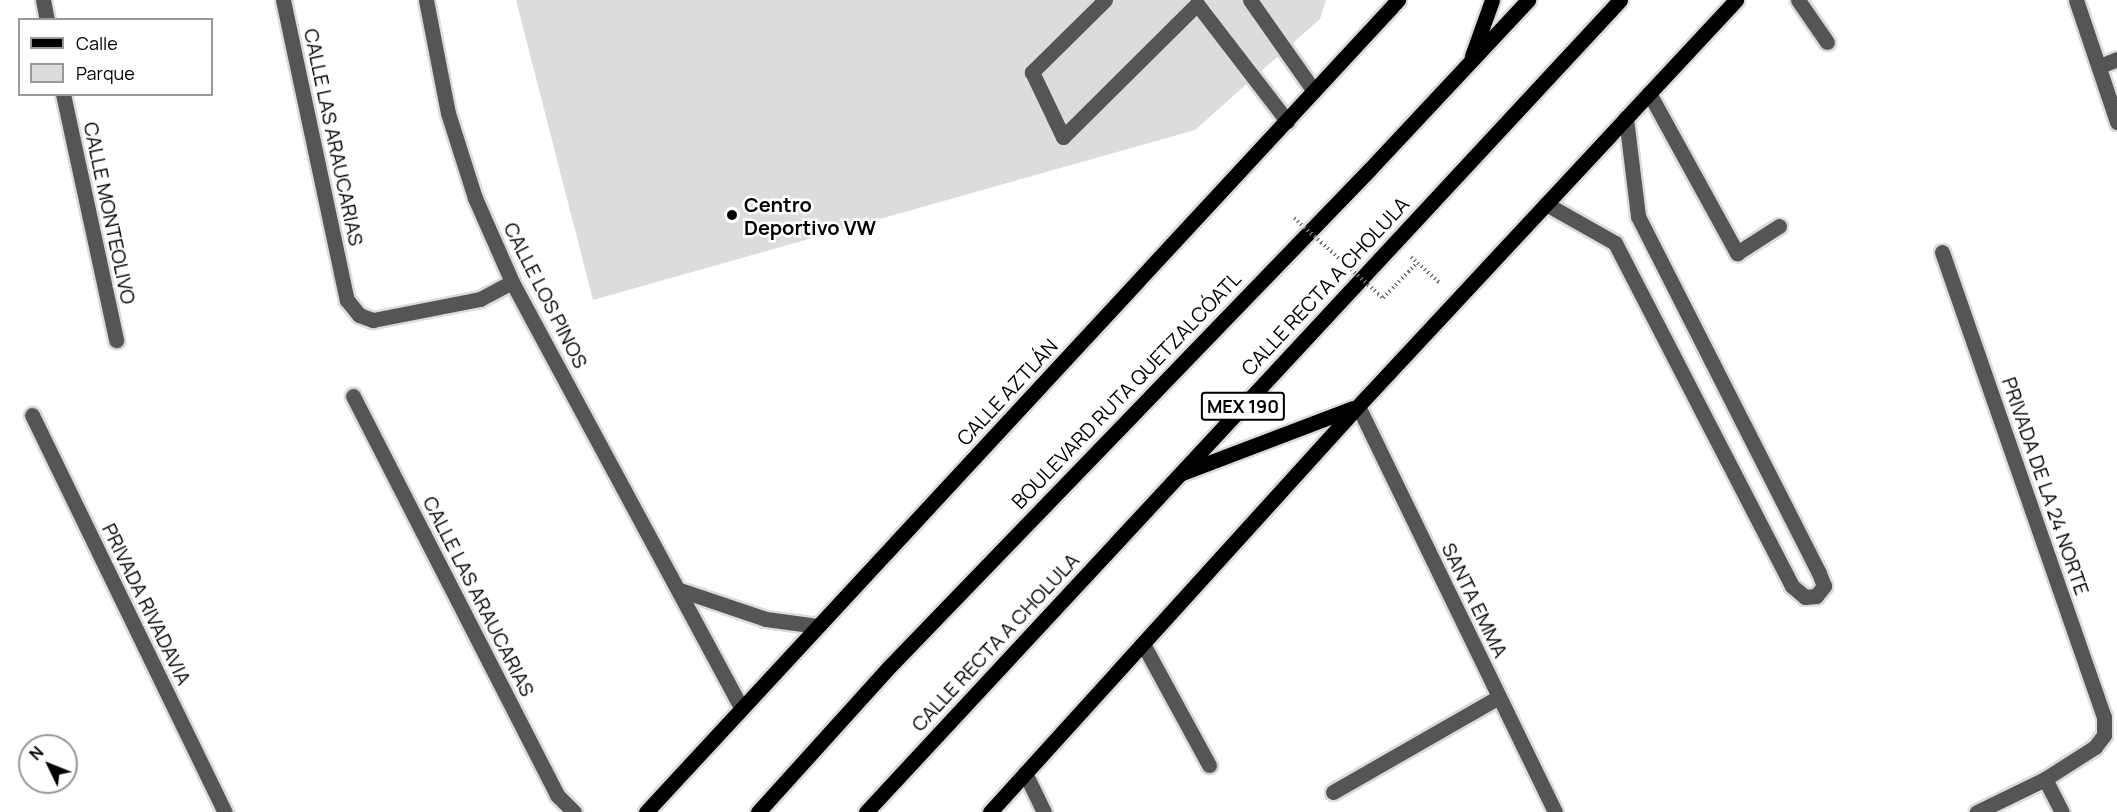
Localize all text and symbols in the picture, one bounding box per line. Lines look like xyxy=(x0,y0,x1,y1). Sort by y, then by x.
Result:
legend xyxy=(18,18,213,96)
street label: CALLE LAS ARAUCARIAS xyxy=(299,26,369,248)
text: Calle xyxy=(76,31,118,55)
text: Parque xyxy=(76,61,135,85)
street label: CALLE MONTEOLIVO xyxy=(79,120,141,306)
place label: Centro Deportivo VW xyxy=(744,192,876,239)
street label: CALLE RECTA A CHOLULA xyxy=(1236,192,1414,380)
marker: Centro Deportivo VW xyxy=(725,208,739,222)
street label: CALLE LOS PINOS xyxy=(499,218,593,372)
street label: BOULEVARD RUTA QUETZALCÓATL xyxy=(1006,267,1246,513)
street label: CALLE AZTLÁN xyxy=(952,334,1062,450)
street label: PRIVADA DE LA 24 NORTE xyxy=(1997,374,2095,598)
road number: MEX 190 xyxy=(1200,391,1286,421)
street label: CALLE LAS ARAUCARIAS xyxy=(418,492,540,700)
street label: PRIVADA RIVADAVIA xyxy=(97,519,197,689)
street label: SANTA EMMA xyxy=(1437,539,1513,661)
street label: CALLE RECTA A CHOLULA xyxy=(906,548,1084,736)
north arrow xyxy=(18,734,78,794)
text: N xyxy=(24,741,48,765)

